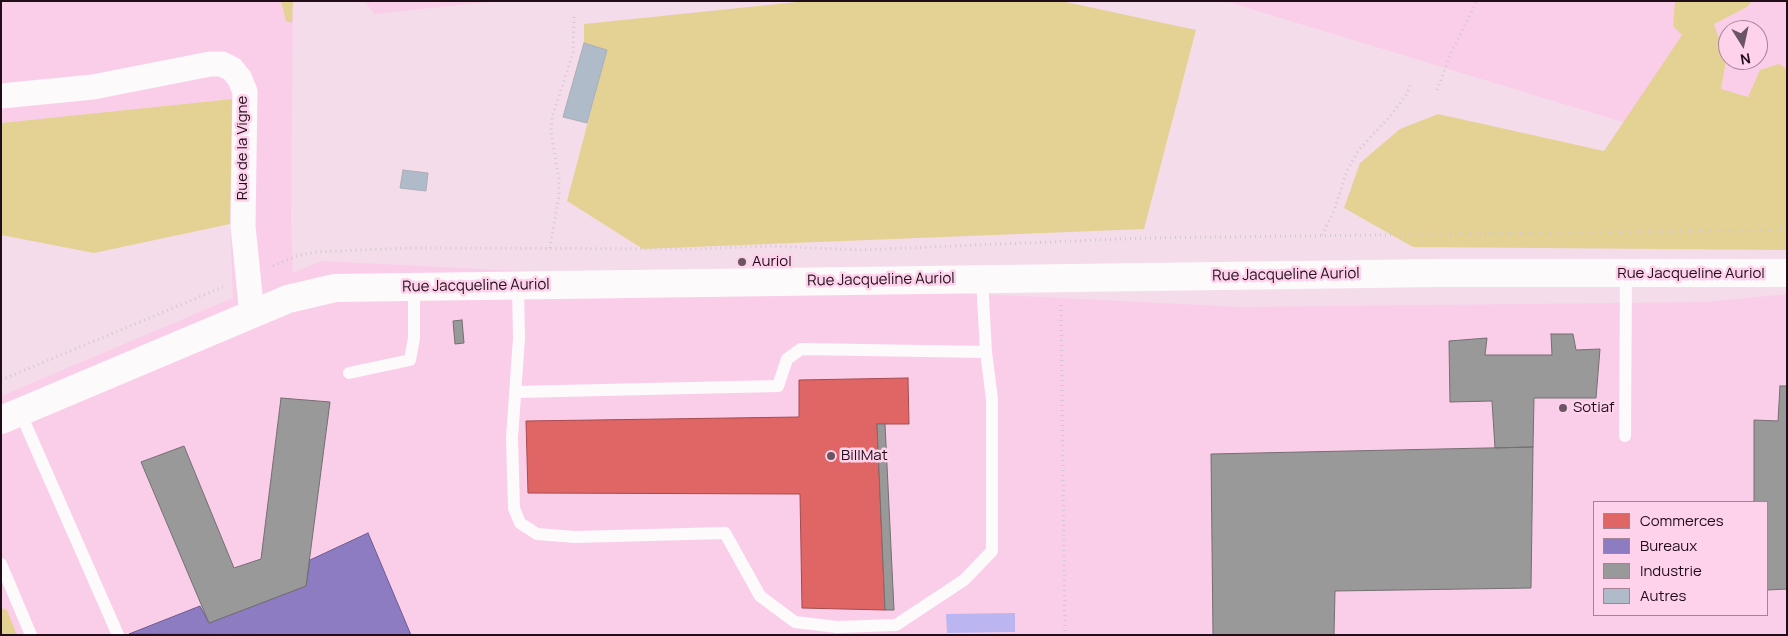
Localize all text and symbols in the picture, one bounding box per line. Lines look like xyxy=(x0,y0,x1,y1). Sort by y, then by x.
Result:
north arrow xyxy=(1718,20,1768,70)
text: N xyxy=(1739,49,1752,70)
street label: Rue de la Vigne xyxy=(234,96,252,200)
place label: Auriol xyxy=(752,253,792,271)
marker: Auriol xyxy=(736,256,748,268)
street label: Rue Jacqueline Auriol xyxy=(1212,265,1360,285)
street label: Rue Jacqueline Auriol xyxy=(1617,265,1765,283)
street label: Rue Jacqueline Auriol xyxy=(807,270,955,290)
street label: Rue Jacqueline Auriol xyxy=(402,276,550,296)
place label: Sotiaf xyxy=(1573,399,1614,417)
marker: Sotiaf xyxy=(1557,402,1569,414)
place label: BillMat xyxy=(841,447,888,465)
marker: BillMat xyxy=(825,450,837,462)
legend xyxy=(1593,501,1768,616)
text: Commerces xyxy=(1640,510,1724,531)
text: Bureaux xyxy=(1640,535,1697,556)
text: Industrie xyxy=(1640,560,1702,581)
text: Autres xyxy=(1640,585,1686,606)

